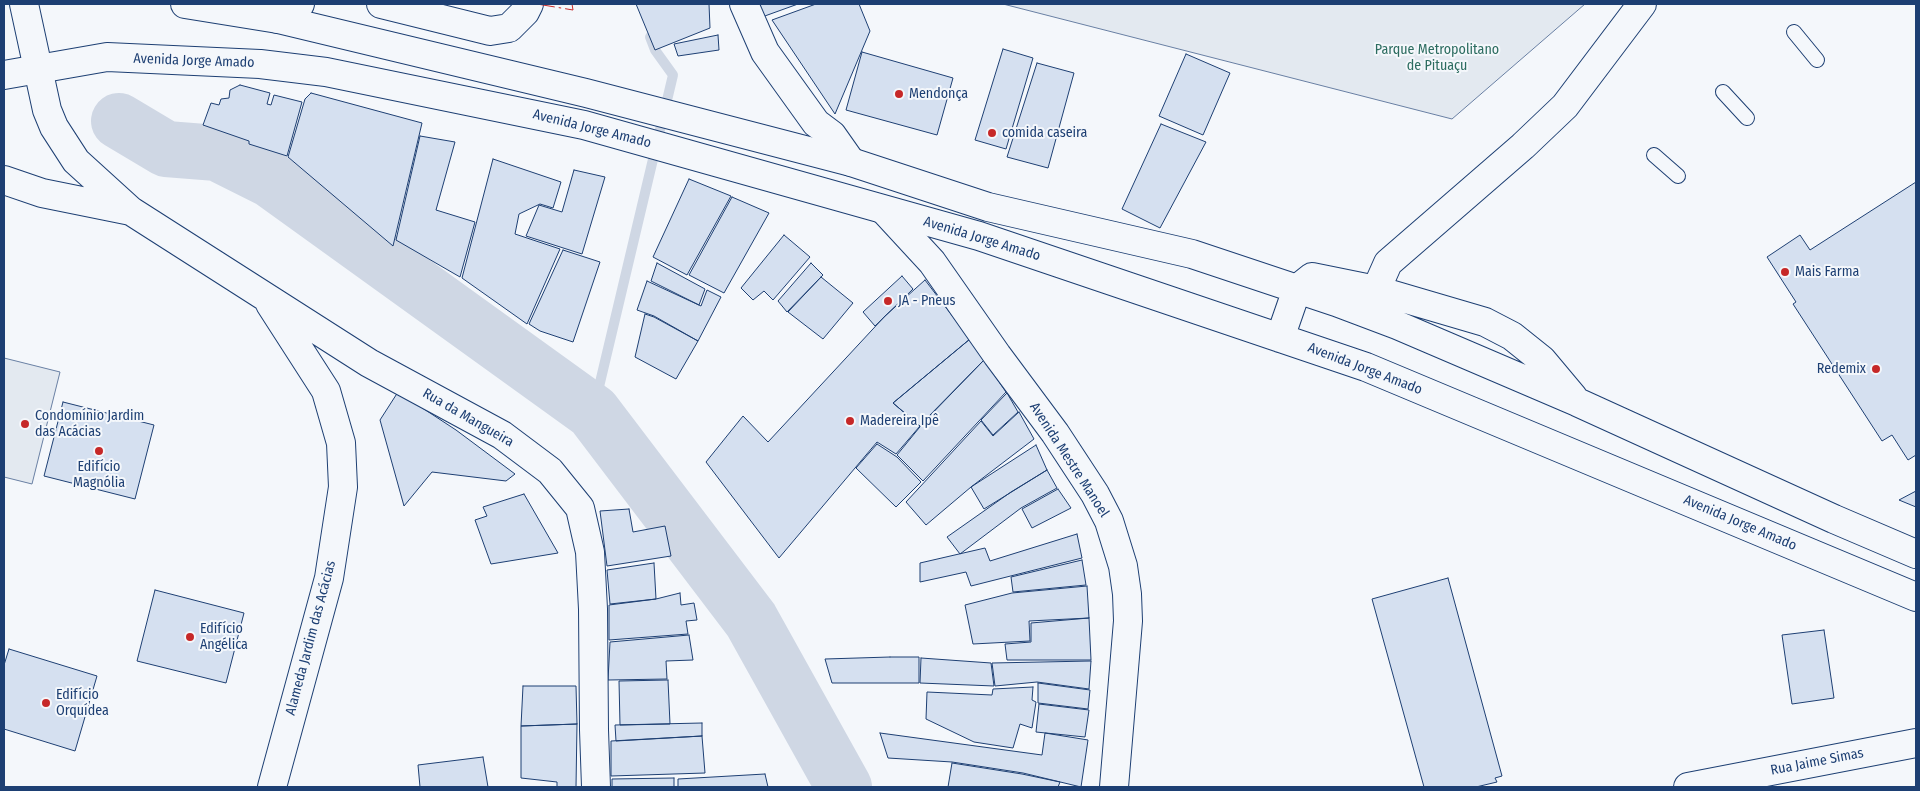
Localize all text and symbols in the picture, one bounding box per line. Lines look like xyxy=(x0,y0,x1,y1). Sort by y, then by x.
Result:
park label: Parque Metropolitano de Pituaçu xyxy=(1375,42,1499,74)
street label: Avenida Jorge Amado xyxy=(133,50,255,72)
place label: Mendonça xyxy=(909,86,968,102)
marker: Mendonça xyxy=(893,88,905,100)
street label: Avenida Jorge Amado xyxy=(531,106,653,152)
place label: comida caseira xyxy=(1002,125,1087,141)
marker: comida caseira xyxy=(986,127,998,139)
street label: Avenida Jorge Amado xyxy=(922,213,1042,265)
place label: Mais Farma xyxy=(1795,264,1859,280)
marker: Mais Farma xyxy=(1779,266,1791,278)
place label: JA - Pneus xyxy=(898,293,956,309)
marker: JA - Pneus xyxy=(882,295,894,307)
street label: Avenida Jorge Amado xyxy=(1305,339,1425,399)
place label: Redemix xyxy=(1817,361,1866,377)
marker: Redemix xyxy=(1870,363,1882,375)
street label: Rua da Mangueira xyxy=(419,385,517,451)
street label: Avenida Mestre Manoel xyxy=(1026,400,1112,520)
place label: Condomínio Jardim das Acácias xyxy=(35,408,144,441)
place label: Madereira Ipê xyxy=(860,413,939,429)
marker: Madereira Ipê xyxy=(844,415,856,427)
marker: Condomínio Jardim das Acácias xyxy=(19,418,31,430)
marker: Edifício Magnólia xyxy=(93,445,105,457)
place label: Edifício Magnólia xyxy=(73,459,125,492)
street label: Avenida Jorge Amado xyxy=(1681,492,1799,554)
street label: Alameda Jardim das Acácias xyxy=(282,559,340,717)
place label: Edifício Angélica xyxy=(200,621,248,654)
marker: Edifício Angélica xyxy=(184,631,196,643)
place label: Edifício Orquídea xyxy=(56,687,109,720)
marker: Edifício Orquídea xyxy=(40,697,52,709)
street label: Rua Jaime Simas xyxy=(1769,745,1865,779)

